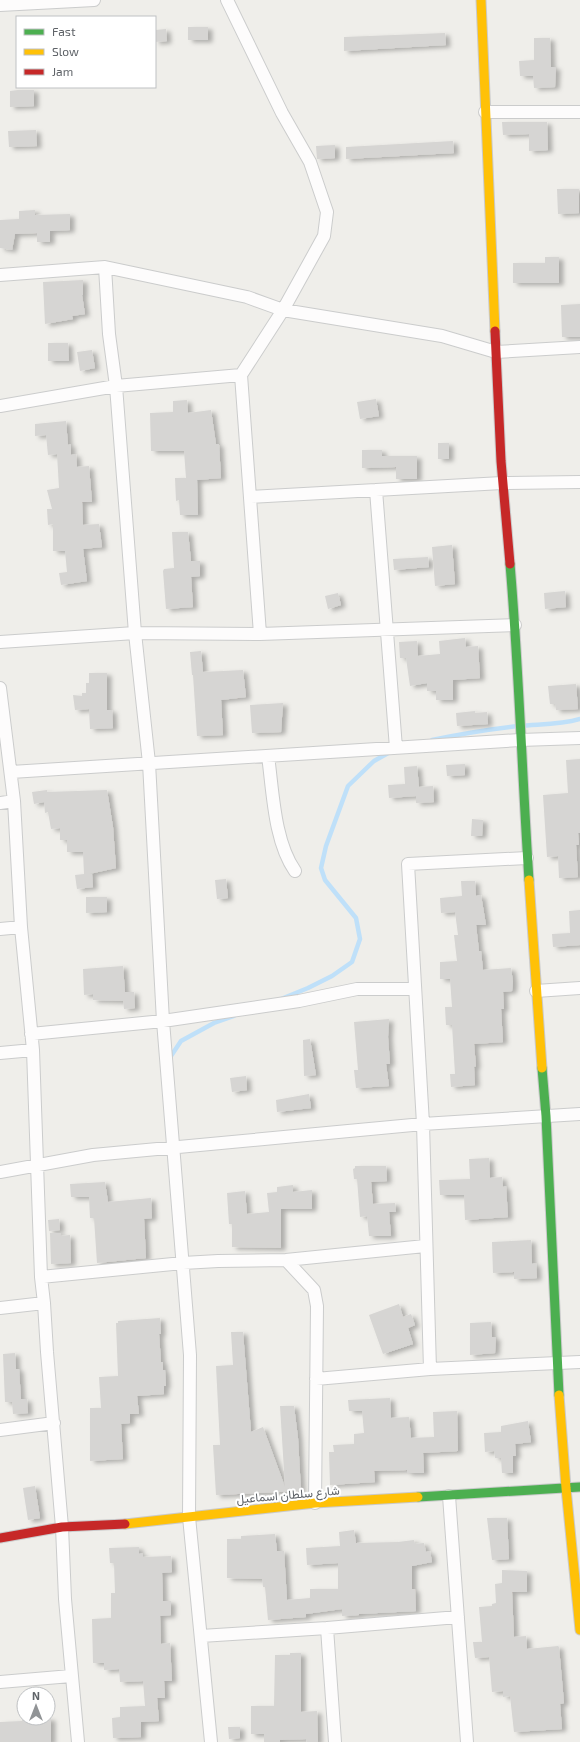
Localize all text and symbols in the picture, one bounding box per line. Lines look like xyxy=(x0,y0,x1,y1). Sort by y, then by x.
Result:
legend xyxy=(16,16,156,88)
text: Fast xyxy=(52,24,76,38)
text: Slow xyxy=(52,44,79,58)
text: Jam xyxy=(52,64,73,78)
street label: شارع سلطان اسماعيل xyxy=(236,1483,340,1508)
north arrow xyxy=(16,1686,56,1726)
text: N xyxy=(32,1689,40,1702)

